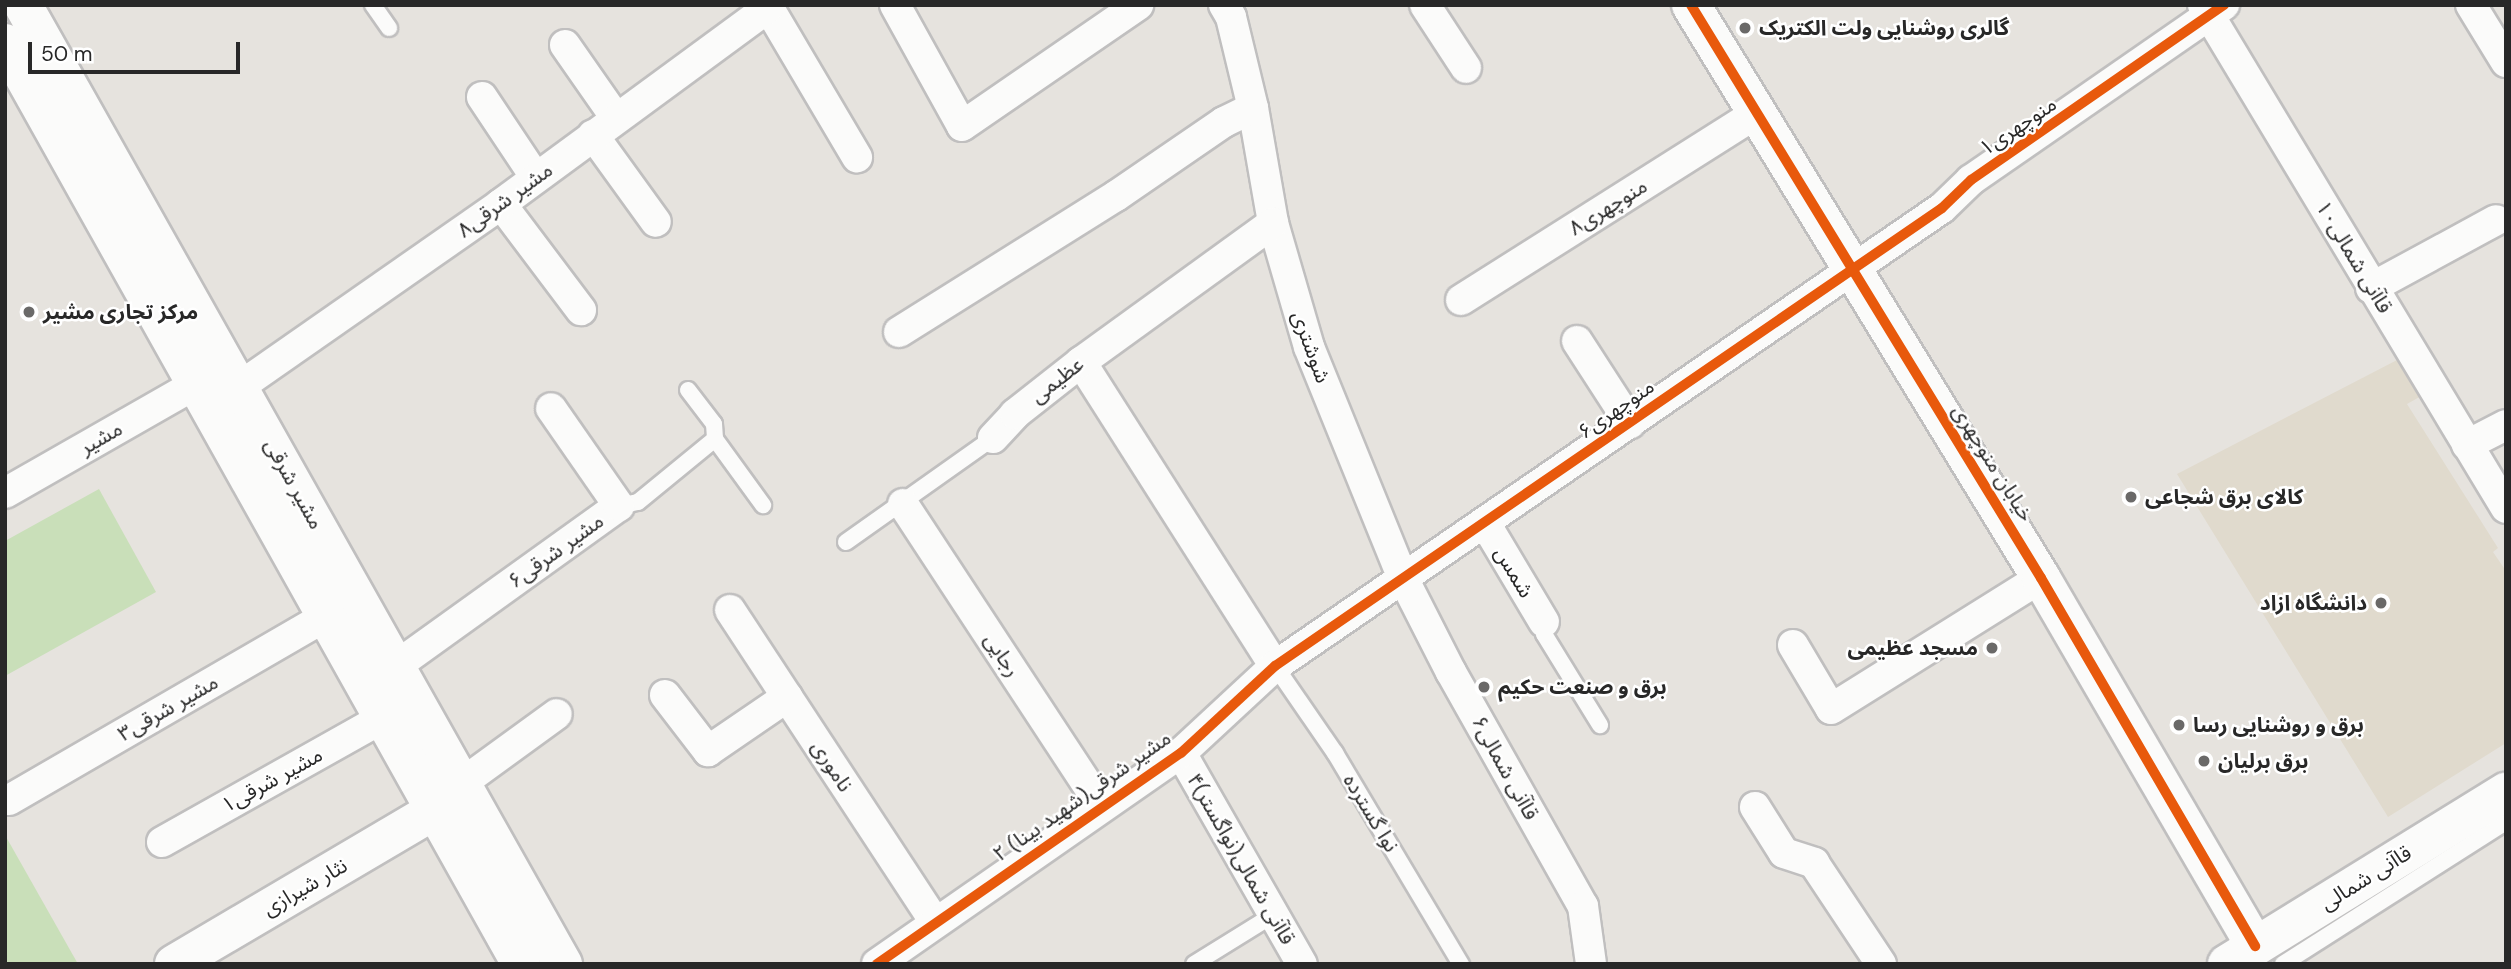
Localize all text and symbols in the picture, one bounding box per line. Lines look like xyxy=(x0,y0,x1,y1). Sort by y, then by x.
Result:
place label: گالری روشنایی ولت الکتریک xyxy=(1759,15,2009,41)
marker: گالری روشنایی ولت الکتریک xyxy=(1737,20,1753,36)
scale bar xyxy=(32,28,243,72)
text: 50 m xyxy=(41,40,92,68)
street label: منوچهری۱ xyxy=(1975,91,2061,161)
street label: مشیر شرقی۸ xyxy=(452,157,558,243)
street label: منوچهری۸ xyxy=(1564,173,1652,241)
street label: قاآنی شمالی۱۰ xyxy=(2311,196,2397,318)
place label: مرکز تجاری مشیر xyxy=(43,299,198,325)
marker: مرکز تجاری مشیر xyxy=(21,304,37,320)
street label: شوشتری xyxy=(1286,307,1336,387)
street label: عظیمی xyxy=(1025,351,1089,409)
street label: منوچهری۶ xyxy=(1573,374,1659,444)
street label: خیابان منوچهری xyxy=(1947,400,2039,526)
street label: مشیر xyxy=(75,416,127,460)
street label: مشیر شرقی xyxy=(259,434,329,534)
place label: کالای برق شجاعی xyxy=(2145,484,2303,510)
marker: کالای برق شجاعی xyxy=(2123,489,2139,505)
street label: ۶مشیر شرقی xyxy=(503,508,609,594)
street label: شمس xyxy=(1489,542,1539,602)
place label: دانشگاه ازاد xyxy=(2260,590,2367,616)
marker: دانشگاه ازاد xyxy=(2373,595,2389,611)
street label: رجایی xyxy=(979,628,1025,682)
place label: مسجد عظیمی xyxy=(1848,635,1978,661)
marker: مسجد عظیمی xyxy=(1984,640,2000,656)
street label: ۳مشیر شرقی xyxy=(113,669,223,747)
place label: برق و صنعت حکیم xyxy=(1498,674,1667,700)
marker: برق و صنعت حکیم xyxy=(1476,679,1492,695)
street label: قاآنی شمالی۶ xyxy=(1466,712,1544,824)
place label: برق و روشنایی رسا xyxy=(2193,712,2364,738)
marker: برق و روشنایی رسا xyxy=(2171,717,2187,733)
street label: ۲ مشیر شرقی(شهید بینا) xyxy=(988,725,1176,867)
street label: ناموری xyxy=(806,736,858,796)
street label: ۱مشیر شرقی xyxy=(217,742,327,818)
place label: برق برلیان xyxy=(2218,748,2309,774)
marker: برق برلیان xyxy=(2196,753,2212,769)
street label: ۴قاآنی شمالی(نواگستر) xyxy=(1182,769,1300,949)
street label: نوا گسترده xyxy=(1338,769,1404,857)
street label: قاآنی شمالی xyxy=(2316,840,2416,916)
street label: نثار شیرازی xyxy=(258,853,352,921)

